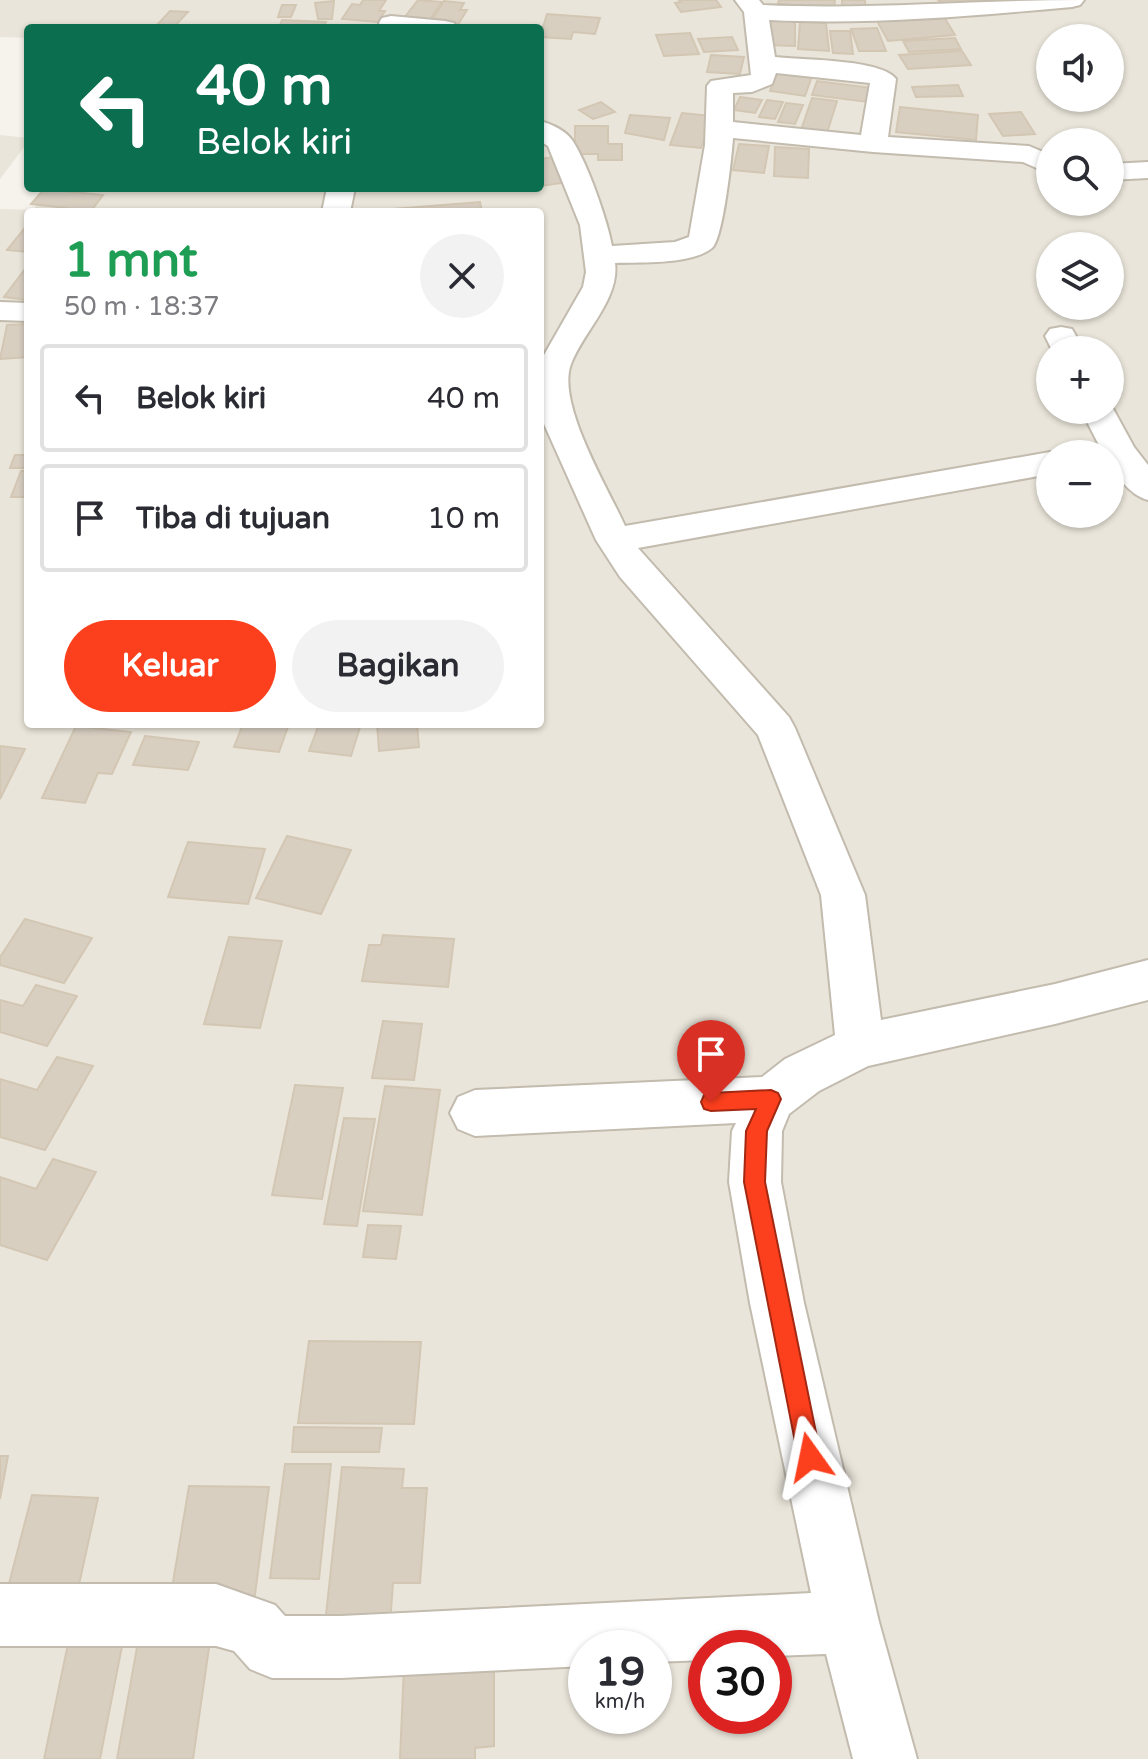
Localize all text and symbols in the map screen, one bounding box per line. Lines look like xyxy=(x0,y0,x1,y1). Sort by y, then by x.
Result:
map controls xyxy=(1036,24,1124,528)
button: sound xyxy=(1036,24,1124,112)
text: 40 m xyxy=(196,53,332,120)
icon: left xyxy=(64,56,168,160)
text: Belok kiri xyxy=(196,121,352,164)
button: search xyxy=(1036,128,1124,216)
text: 1 mnt xyxy=(64,232,198,290)
button: layers xyxy=(1036,232,1124,320)
button: close xyxy=(420,234,504,318)
text: 50 m · 18:37 xyxy=(64,291,220,322)
button: + xyxy=(1036,336,1124,424)
icon: left xyxy=(68,376,112,420)
text: Belok kiri xyxy=(136,380,266,417)
text: 40 m xyxy=(427,380,500,417)
button: − xyxy=(1036,440,1124,528)
icon: arrive xyxy=(68,496,112,540)
text: Tiba di tujuan xyxy=(136,500,330,537)
text: 10 m xyxy=(427,500,500,537)
button: Keluar xyxy=(64,620,276,712)
button: Bagikan xyxy=(292,620,504,712)
pin xyxy=(677,1020,745,1102)
icon: arrive xyxy=(689,1032,733,1076)
position arrow xyxy=(768,1415,852,1499)
speed limit sign: 30 xyxy=(688,1630,792,1734)
text: 19 xyxy=(595,1648,645,1696)
text: km/h xyxy=(595,1690,645,1714)

